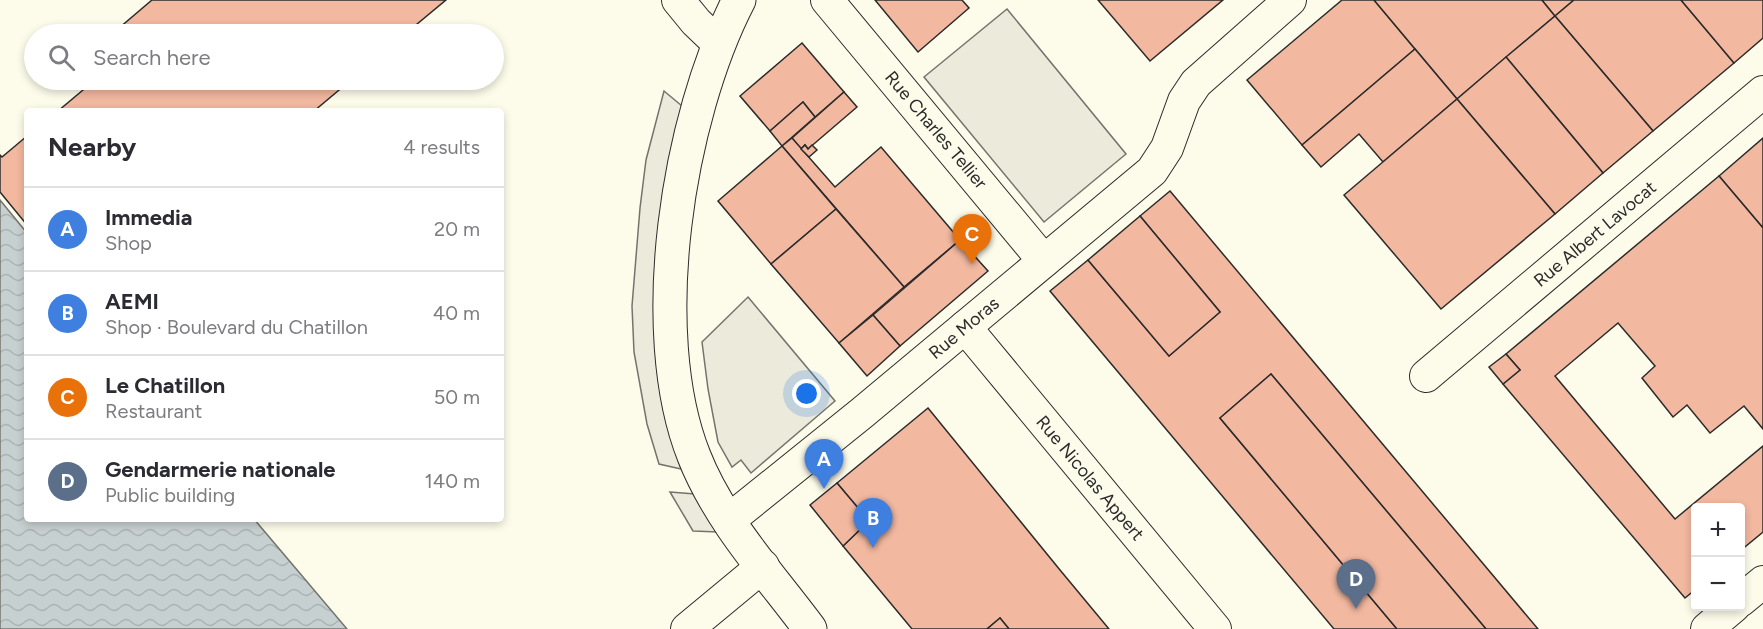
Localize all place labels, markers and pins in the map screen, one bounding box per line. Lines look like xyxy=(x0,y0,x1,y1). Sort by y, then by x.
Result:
pin: C xyxy=(952,214,992,264)
pin: A xyxy=(804,440,844,489)
pin: B xyxy=(854,498,892,548)
pin: D xyxy=(1336,560,1376,609)

